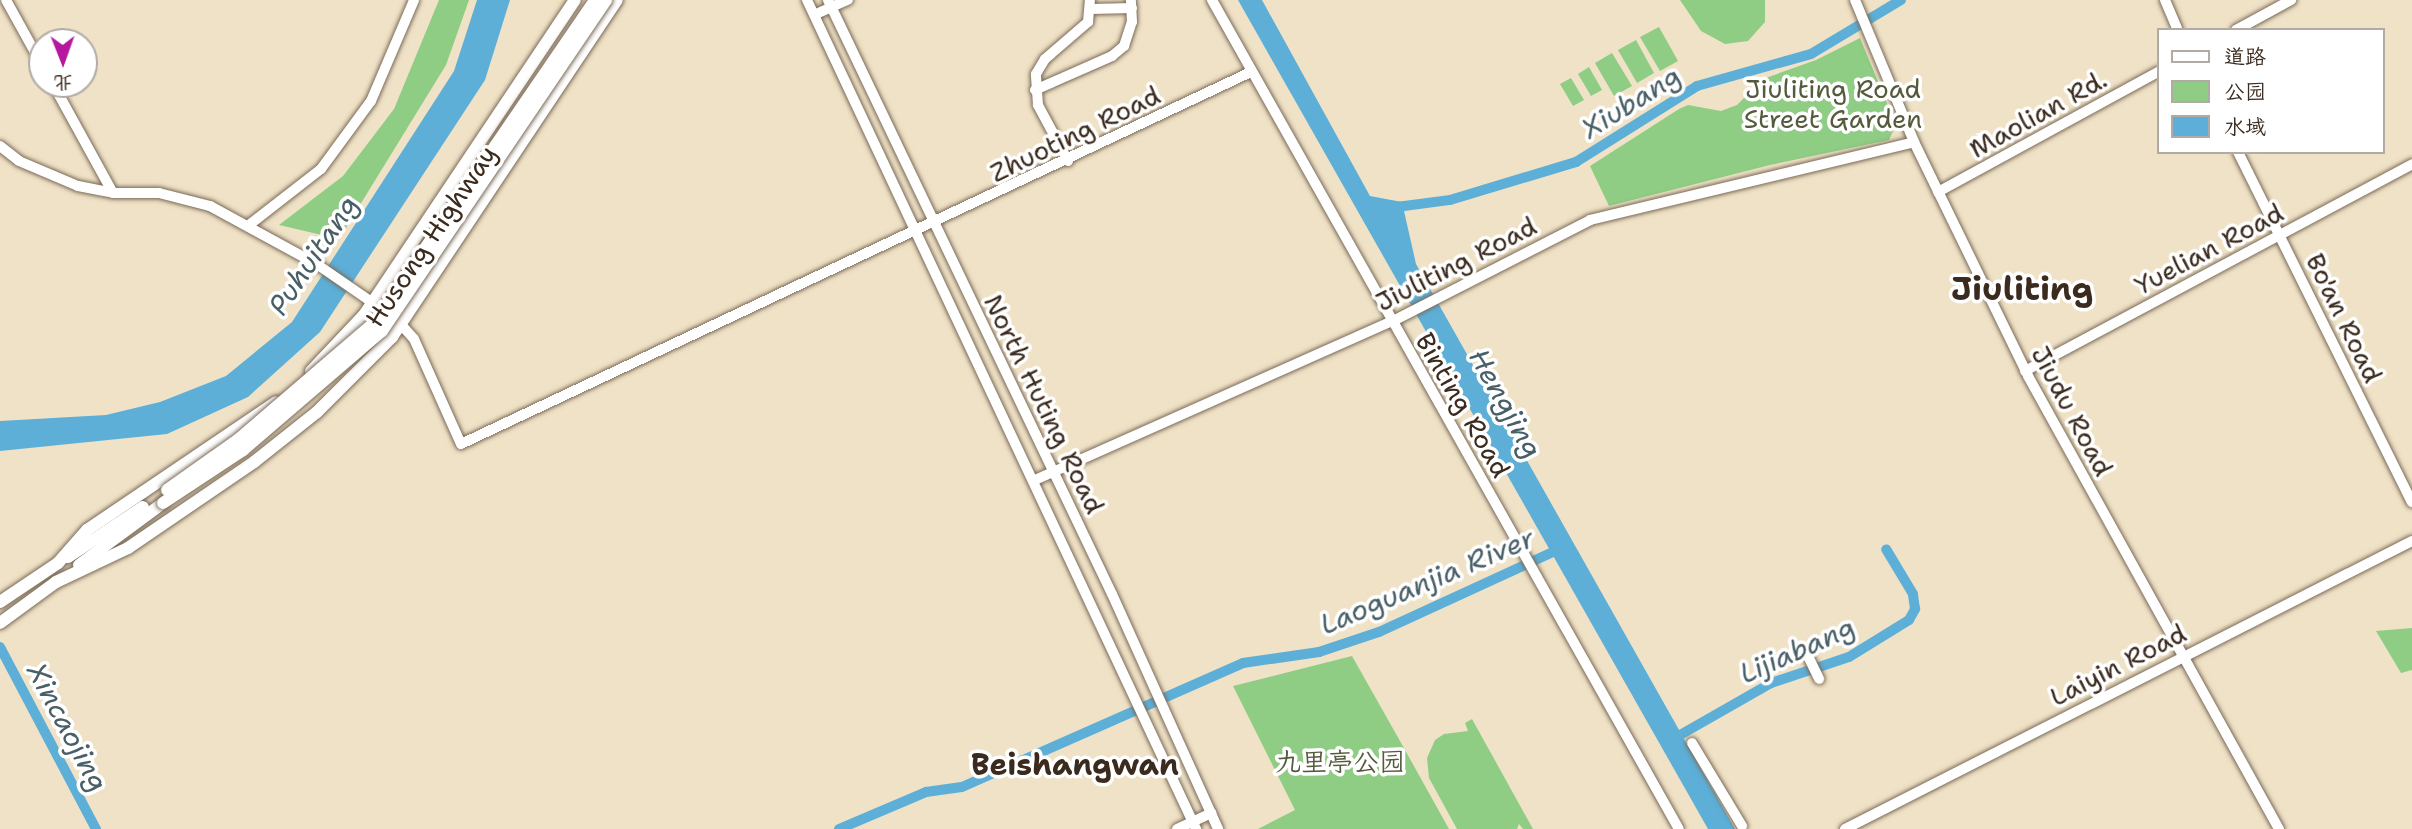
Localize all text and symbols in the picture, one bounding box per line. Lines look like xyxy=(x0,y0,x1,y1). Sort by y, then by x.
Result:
north arrow xyxy=(28,28,98,98)
legend xyxy=(2156,28,2384,154)
text: 道路 xyxy=(2224,43,2266,71)
water label: Xiubang xyxy=(1575,59,1687,145)
street label: Maolian Rd. xyxy=(1964,63,2112,165)
text: 北 xyxy=(54,70,73,95)
park label: Jiuliting Road Street Garden xyxy=(1744,73,1922,134)
text: 公园 xyxy=(2224,78,2266,106)
street label: Zhuoting Road xyxy=(985,79,1165,189)
text: 水域 xyxy=(2224,113,2266,141)
street label: Husong Highway xyxy=(359,139,503,333)
water label: Puhuitang xyxy=(261,189,365,321)
street label: Yuelian Road xyxy=(2129,197,2289,301)
street label: Jiuliting Road xyxy=(1370,210,1542,318)
street label: Bo'an Road xyxy=(2299,248,2389,388)
district label: Jiuliting xyxy=(1951,269,2093,309)
street label: North Huting Road xyxy=(977,289,1111,519)
street label: Binting Road xyxy=(1409,327,1517,483)
street label: Jiudu Road xyxy=(2025,341,2119,481)
water label: Hengjing xyxy=(1462,342,1550,464)
water label: Laoguanjia River xyxy=(1315,521,1539,641)
water label: Lijiabang xyxy=(1734,610,1860,690)
street label: Laiyin Road xyxy=(2045,617,2191,713)
water label: Xincaojing xyxy=(20,657,116,797)
park label: 九里亭公园 xyxy=(1275,746,1405,778)
district label: Beishangwan xyxy=(971,747,1179,783)

